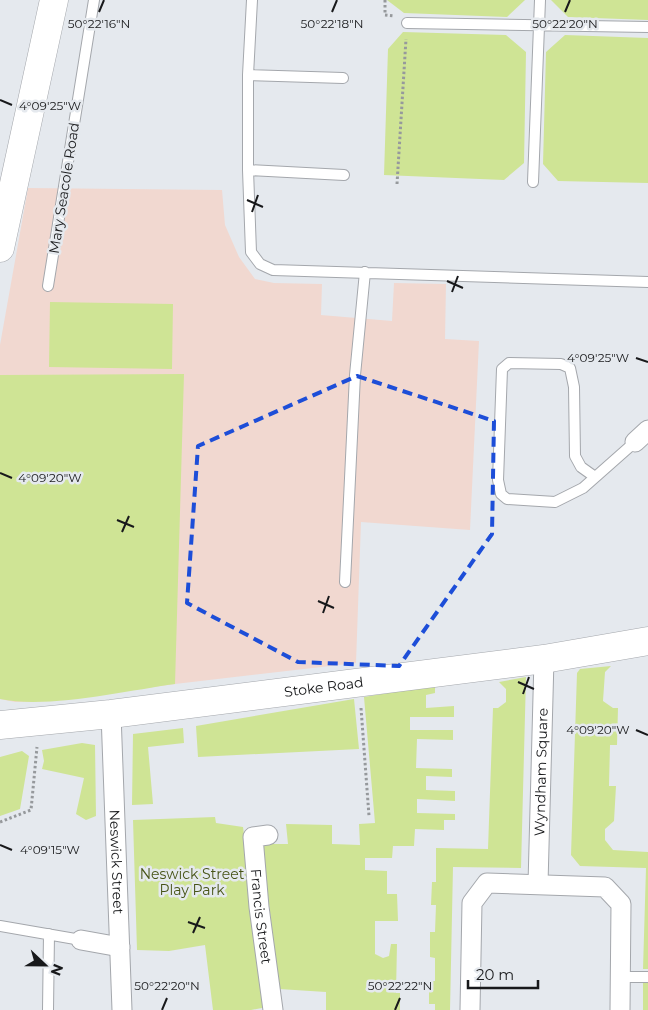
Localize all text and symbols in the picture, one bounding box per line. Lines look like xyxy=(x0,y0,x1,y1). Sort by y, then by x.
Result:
text: 50°22'16"N xyxy=(68,16,130,31)
text: 50°22'18"N xyxy=(300,16,364,31)
text: 50°22'20"N xyxy=(532,16,598,31)
text: 4°09'25"W xyxy=(19,98,81,113)
street label: Mary Seacole Road xyxy=(45,121,83,255)
text: 4°09'25"W xyxy=(567,350,629,365)
text: 4°09'20"W xyxy=(18,470,82,485)
street label: Stoke Road xyxy=(283,673,364,701)
street label: Wyndham Square xyxy=(530,708,552,836)
text: 4°09'20"W xyxy=(566,722,630,737)
street label: Neswick Street xyxy=(106,809,127,915)
text: 4°09'15"W xyxy=(20,842,80,857)
park label: Neswick Street Play Park xyxy=(140,865,245,899)
street label: Francis Street xyxy=(247,868,276,966)
north arrow xyxy=(20,940,70,990)
scale bar xyxy=(468,958,538,990)
text: N xyxy=(47,961,68,978)
text: 20 m xyxy=(476,965,514,984)
text: 50°22'20"N xyxy=(134,978,200,993)
text: 50°22'22"N xyxy=(368,978,432,993)

